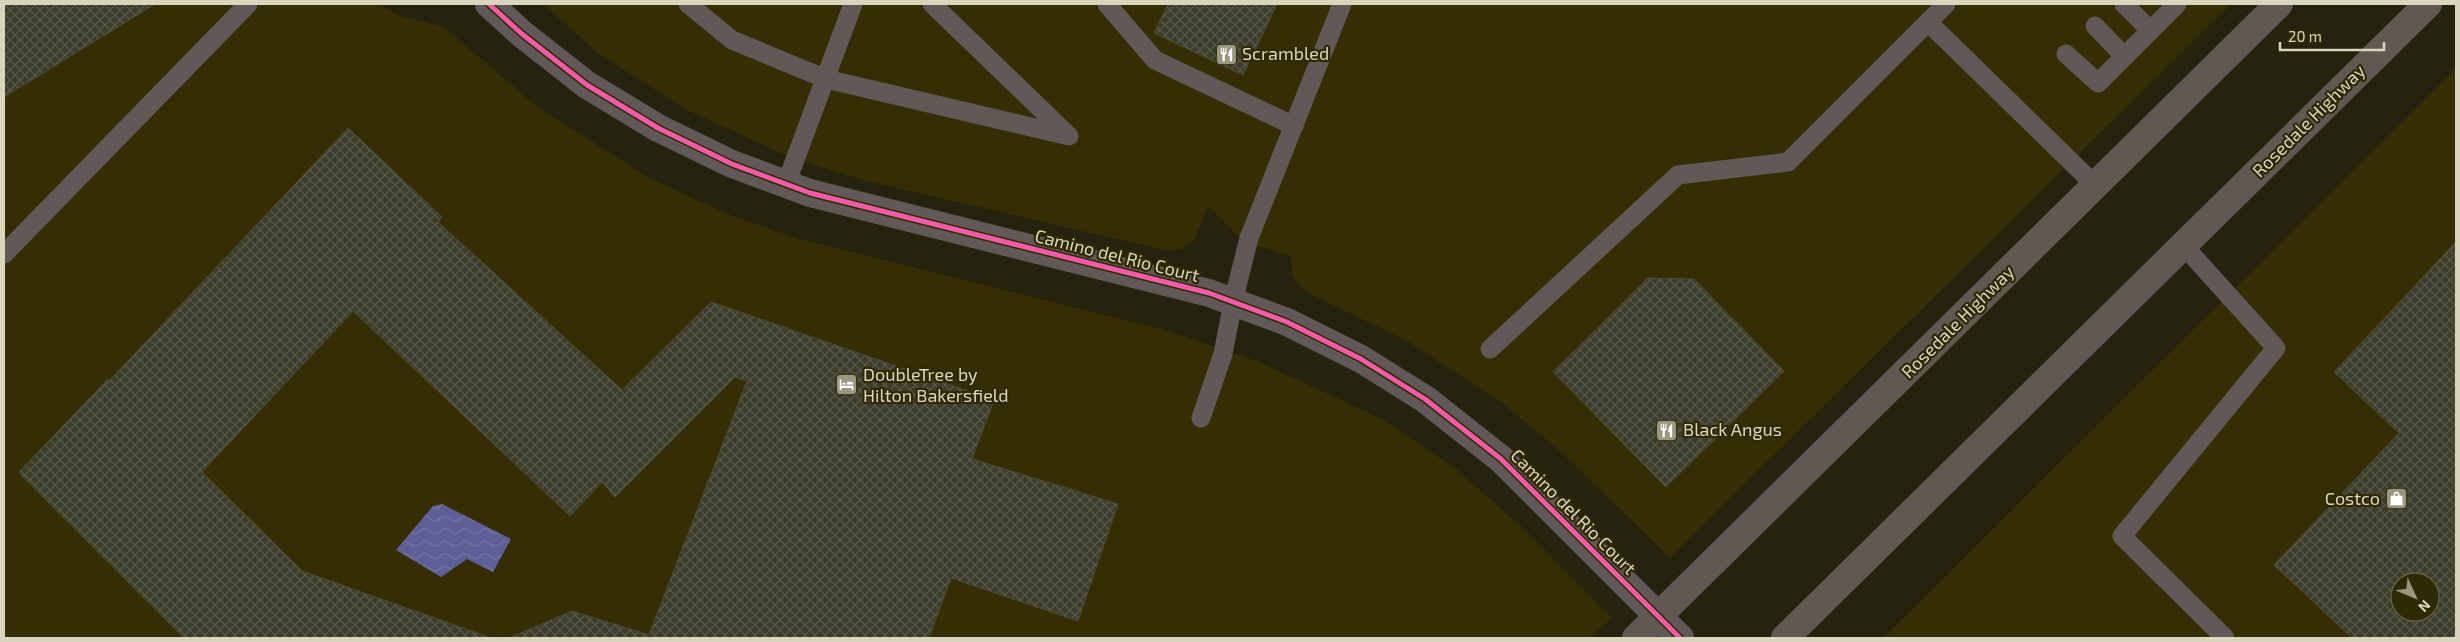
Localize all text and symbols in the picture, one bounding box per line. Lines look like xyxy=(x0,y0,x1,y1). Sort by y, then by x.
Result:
scale bar xyxy=(2280,20,2384,52)
text: 20 m xyxy=(2288,27,2322,45)
restaurant icon: Scrambled xyxy=(1214,42,1238,66)
place label: Scrambled xyxy=(1242,42,1329,64)
street label: Rosedale Highway xyxy=(2247,59,2370,181)
street label: Camino del Rio Court xyxy=(1033,224,1202,286)
street label: Rosedale Highway xyxy=(1896,260,2019,382)
place label: DoubleTree by Hilton Bakersfield xyxy=(863,363,1008,406)
hotel icon: DoubleTree by Hilton Bakersfield xyxy=(835,373,859,397)
restaurant icon: Black Angus xyxy=(1655,418,1679,442)
place label: Black Angus xyxy=(1683,418,1782,440)
street label: Camino del Rio Court xyxy=(1506,444,1641,579)
place label: Costco xyxy=(2325,487,2380,509)
shop icon: Costco xyxy=(2384,487,2408,511)
north arrow xyxy=(2390,572,2440,622)
text: N xyxy=(2415,597,2434,616)

